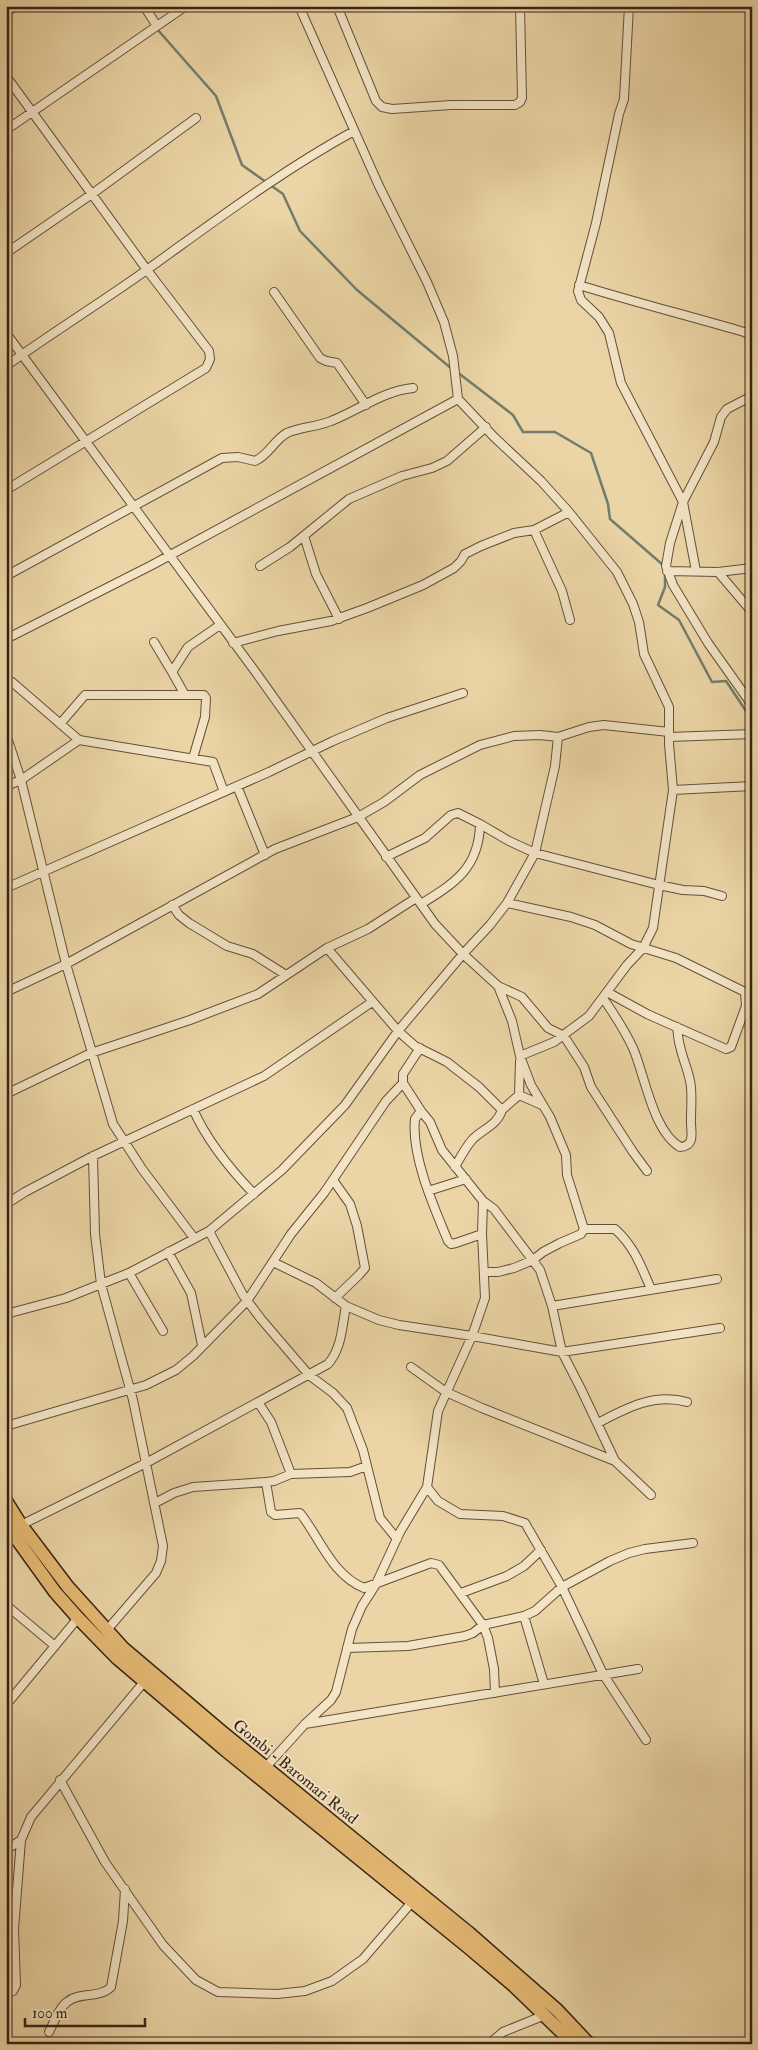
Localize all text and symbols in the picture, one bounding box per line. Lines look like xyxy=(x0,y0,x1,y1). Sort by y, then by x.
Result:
street label: Gombi - Baromari Road xyxy=(229,1715,362,1829)
scale bar xyxy=(25,1995,145,2027)
text: 100 m xyxy=(32,2004,68,2023)

